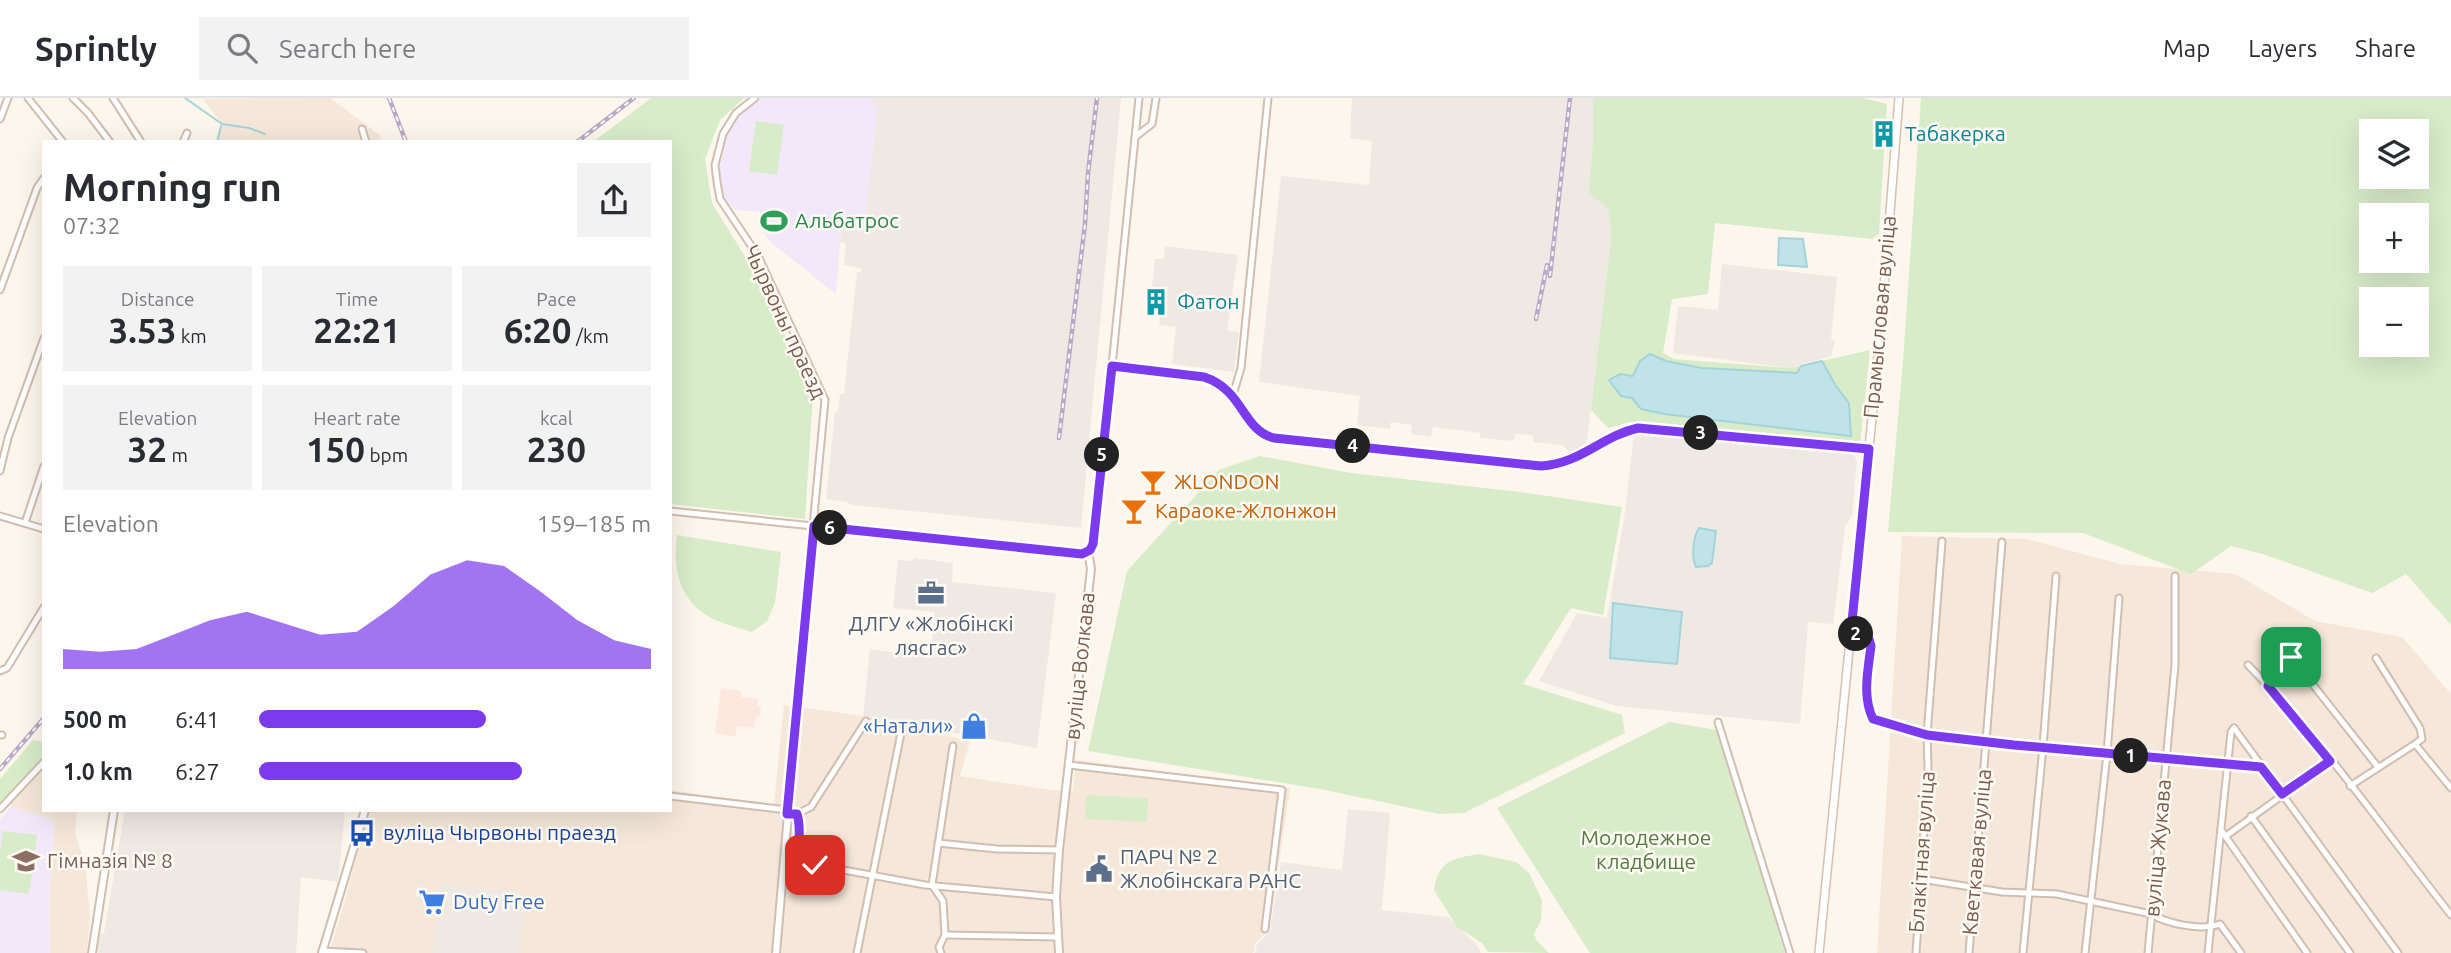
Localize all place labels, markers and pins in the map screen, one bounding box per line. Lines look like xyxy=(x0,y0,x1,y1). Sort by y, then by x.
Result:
building icon: Табакерка xyxy=(1869,119,1899,149)
place label: Табакерка xyxy=(1905,121,2006,145)
sports icon: Альбатрос xyxy=(759,206,789,236)
place label: Альбатрос xyxy=(795,208,899,232)
building icon: Фатон xyxy=(1141,287,1171,317)
place label: Фатон xyxy=(1177,289,1240,313)
pin: 3 xyxy=(1684,416,1718,450)
pin: 4 xyxy=(1336,428,1370,464)
pin: 5 xyxy=(1084,438,1120,472)
bar icon: ЖLONDON xyxy=(1138,467,1168,497)
place label: ЖLONDON xyxy=(1174,469,1280,493)
bar icon: Караоке-Жлонжон xyxy=(1119,496,1149,526)
place label: Караоке-Жлонжон xyxy=(1155,498,1337,522)
pin: 6 xyxy=(812,510,848,546)
office icon: ДЛГУ «Жлобінскі лясгас» xyxy=(916,578,946,608)
place label: ДЛГУ «Жлобінскі лясгас» xyxy=(848,611,1014,659)
pin: 2 xyxy=(1839,616,1874,652)
pin xyxy=(2261,627,2321,687)
shop icon: «Натали» xyxy=(959,711,989,741)
place label: «Натали» xyxy=(863,713,953,737)
pin: 1 xyxy=(2114,738,2148,774)
bus stop icon: вуліца Чырвоны праезд xyxy=(347,818,377,848)
place label: вуліца Чырвоны праезд xyxy=(383,820,616,844)
pin xyxy=(785,835,845,895)
place label: ПАРЧ № 2 Жлобінскага РАНС xyxy=(1120,844,1301,892)
school or university icon: Гімназія № 8 xyxy=(11,846,41,876)
place label: Гімназія № 8 xyxy=(47,848,173,872)
public building icon: ПАРЧ № 2 Жлобінскага РАНС xyxy=(1084,854,1114,884)
supermarket icon: Duty Free xyxy=(417,887,447,917)
place label: Duty Free xyxy=(453,889,545,913)

